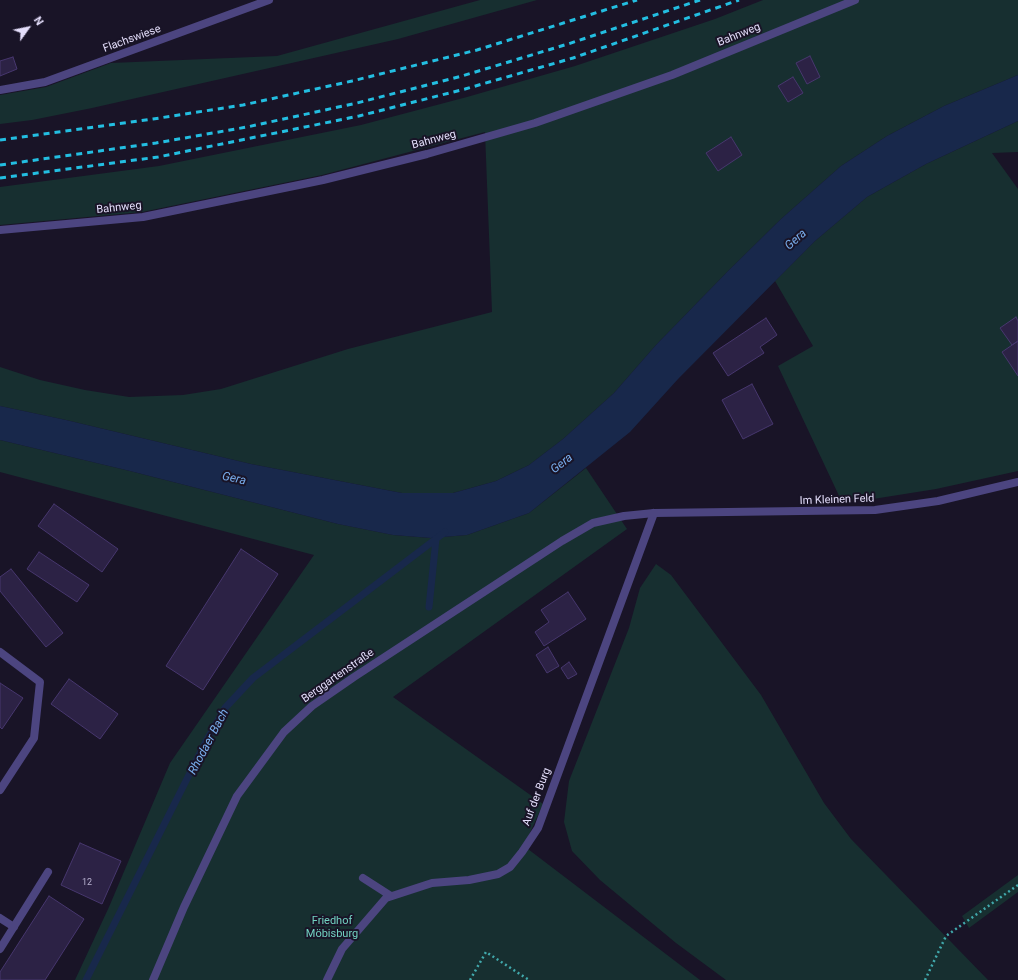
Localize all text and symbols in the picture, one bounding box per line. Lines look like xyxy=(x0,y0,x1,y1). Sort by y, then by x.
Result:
north arrow xyxy=(8,8,48,48)
text: N xyxy=(31,14,46,28)
street label: Bahnweg xyxy=(716,20,762,50)
street label: Flachswiese xyxy=(101,22,163,56)
street label: Bahnweg xyxy=(410,128,458,152)
street label: Bahnweg xyxy=(96,199,142,217)
water label: Gera xyxy=(782,227,810,253)
water label: Gera xyxy=(548,451,576,477)
water label: Gera xyxy=(221,469,247,489)
street label: Im Kleinen Feld xyxy=(799,492,875,508)
street label: Berggartenstraße xyxy=(299,646,377,706)
water label: Rhodaer Bach xyxy=(186,707,232,777)
street label: Auf der Burg xyxy=(520,766,554,828)
house number: 12 xyxy=(82,878,92,888)
park label: Friedhof Möbisburg xyxy=(306,914,358,940)

